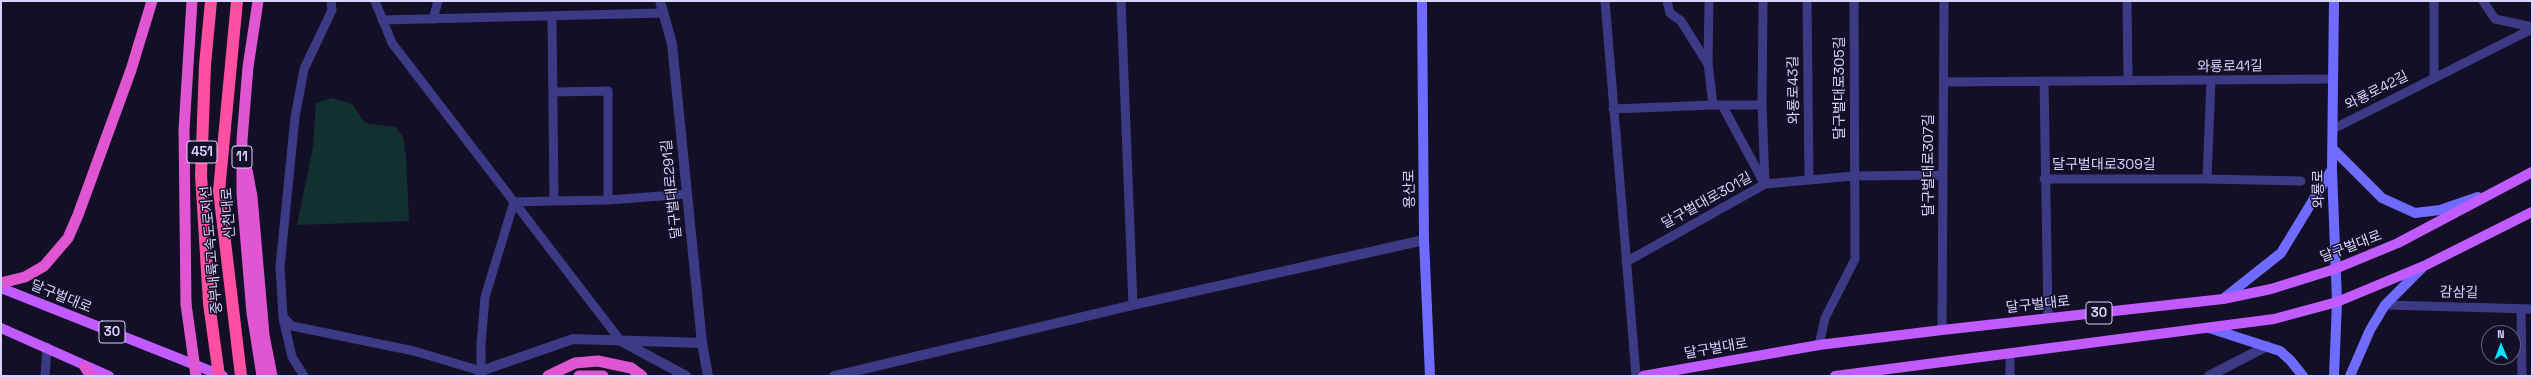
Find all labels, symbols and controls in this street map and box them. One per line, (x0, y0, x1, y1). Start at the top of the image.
street label: 달구벌대로305길 (1832, 36, 1848, 140)
street label: 와룡로43길 (1785, 55, 1803, 125)
street label: 와룡로41길 (2197, 58, 2263, 76)
street label: 와룡로42길 (2343, 68, 2411, 114)
street label: 달구벌대로307길 (1921, 114, 1937, 216)
street label: 달구벌대로291길 (658, 138, 686, 240)
road number: 451 (187, 141, 217, 163)
road number: 11 (232, 146, 252, 168)
street label: 달구벌대로309길 (2052, 157, 2156, 173)
street label: 달구벌대로301길 (1659, 169, 1755, 233)
street label: 용산로 (1401, 170, 1419, 208)
street label: 와룡로 (2310, 170, 2328, 208)
street label: 중부내륙고속도로지선 (198, 185, 226, 315)
street label: 신천대로 (219, 187, 239, 239)
street label: 달구벌대로 (2318, 228, 2384, 266)
street label: 달구벌대로 (28, 277, 94, 317)
street label: 감삼길 (2440, 284, 2478, 302)
street label: 달구벌대로 (2005, 293, 2071, 317)
road number: 30 (2086, 302, 2112, 324)
road number: 30 (99, 321, 125, 343)
north arrow (2481, 325, 2521, 365)
text: N (2497, 327, 2505, 341)
street label: 달구벌대로 (1683, 335, 1749, 363)

